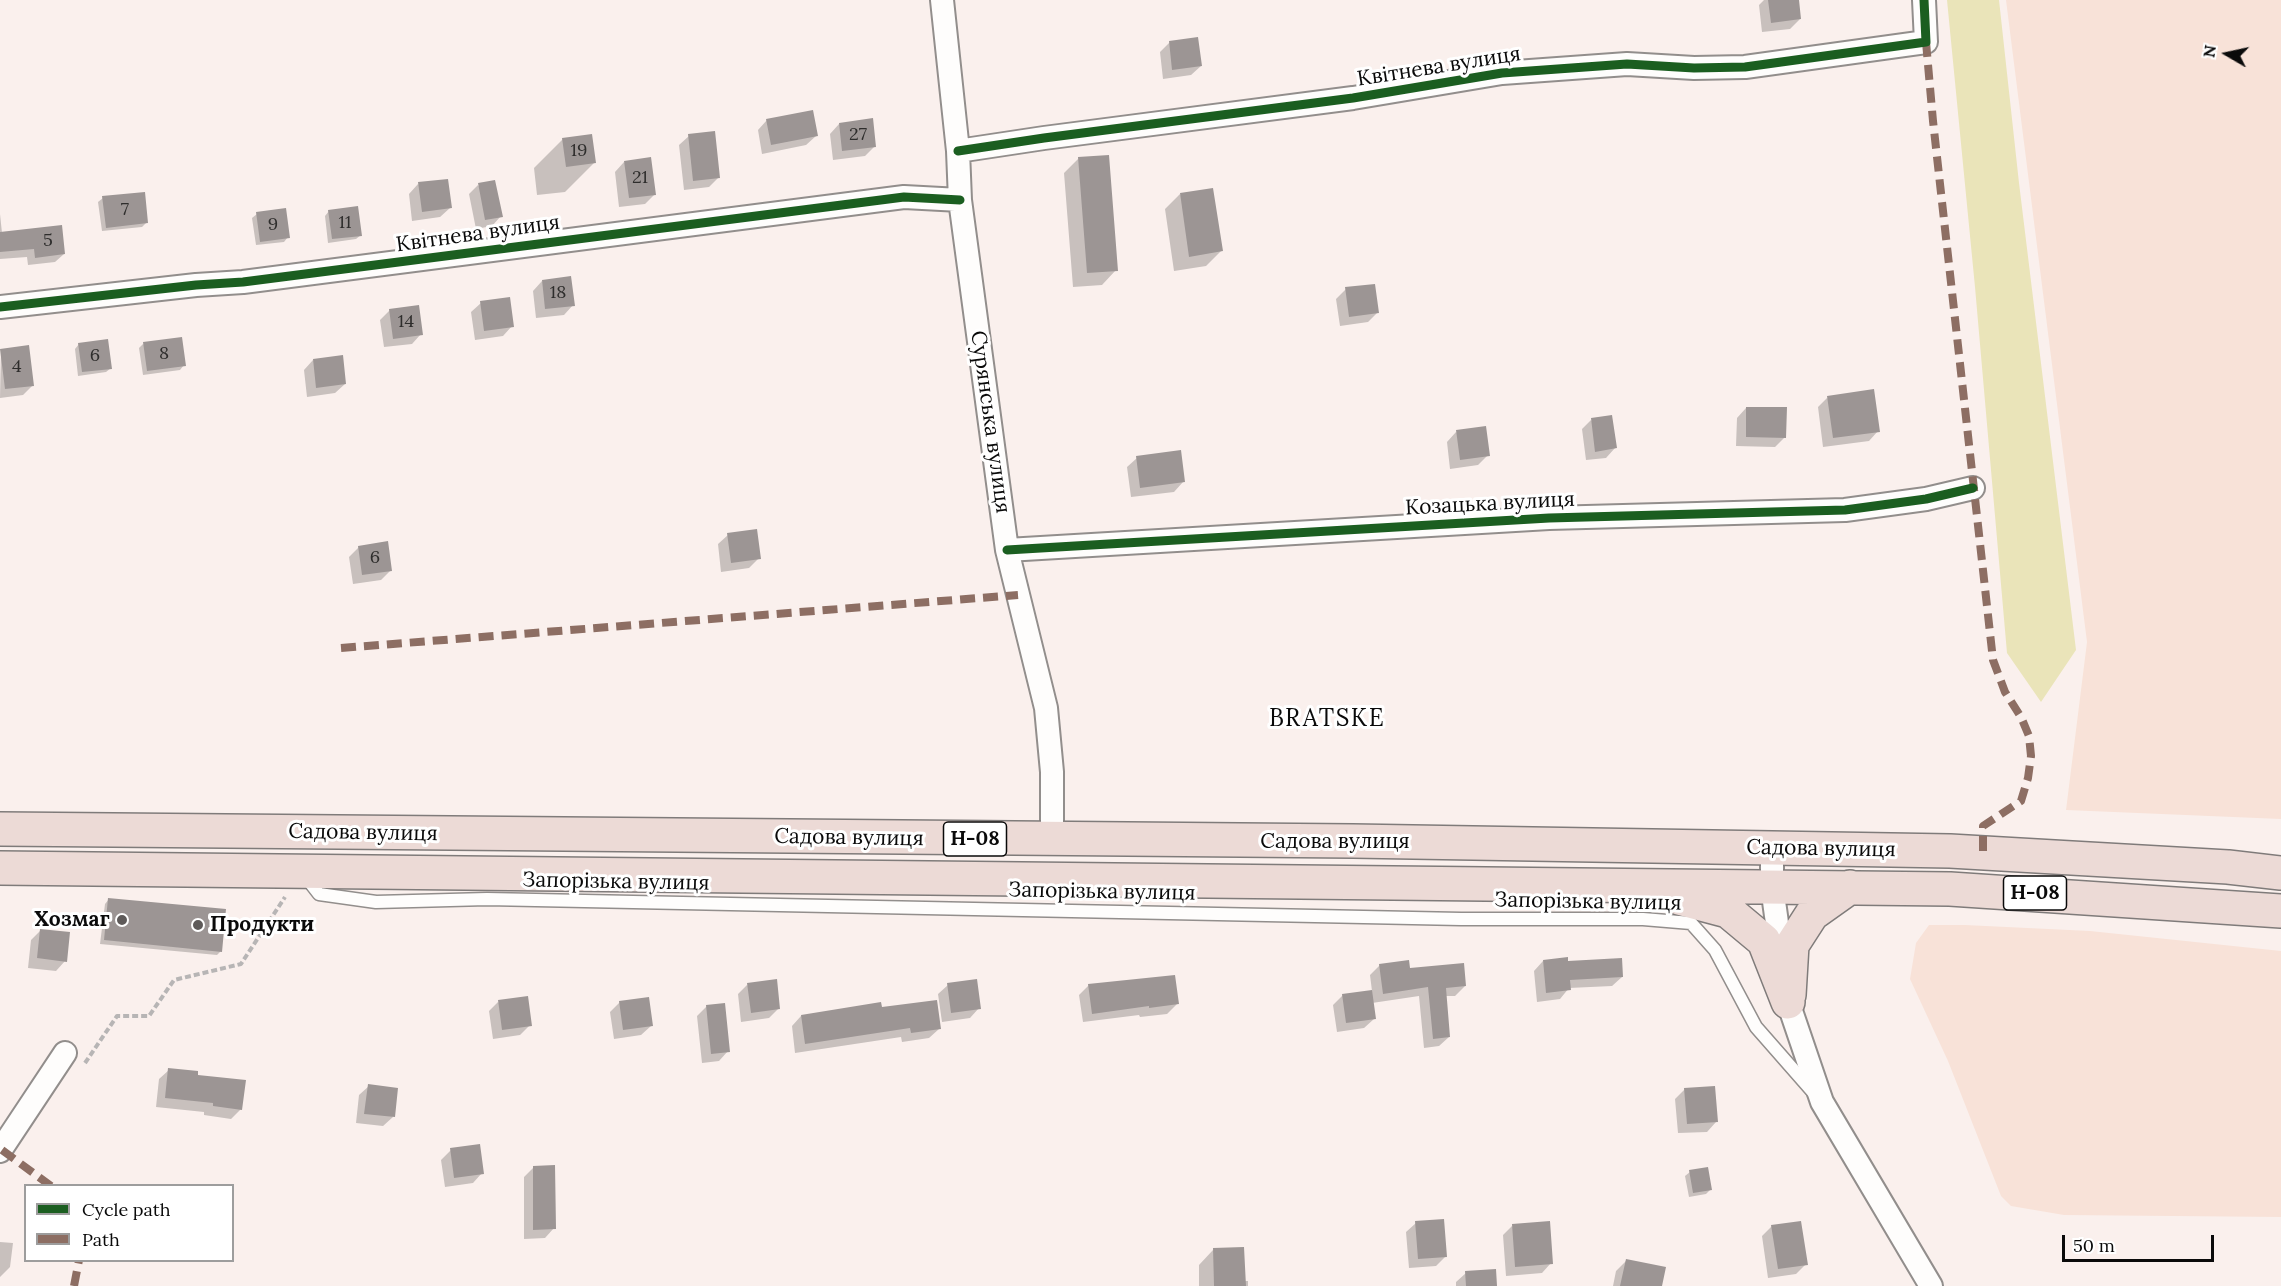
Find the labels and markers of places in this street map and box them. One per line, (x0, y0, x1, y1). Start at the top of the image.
place label: Хозмаг (34, 907, 110, 933)
place label: Продукти (210, 912, 314, 938)
marker: Хозмаг (115, 913, 129, 927)
marker: Продукти (191, 918, 205, 932)

